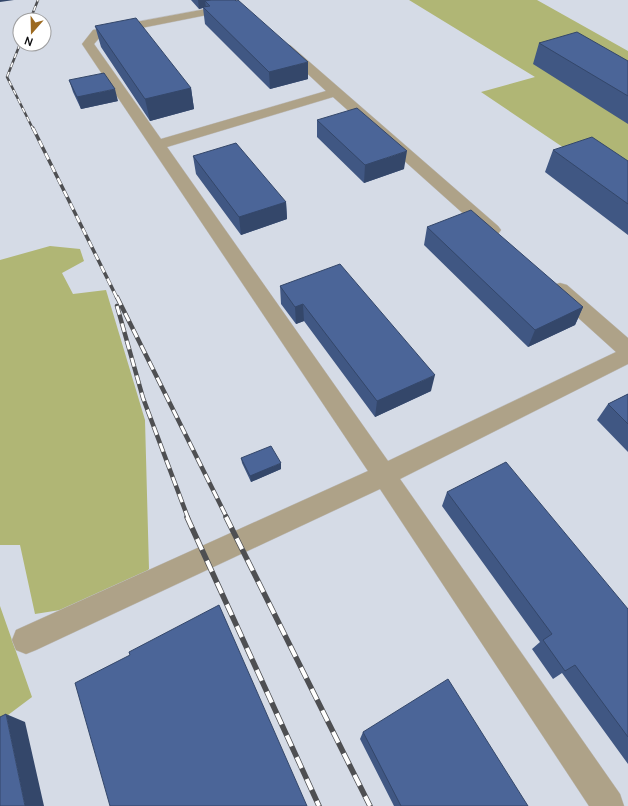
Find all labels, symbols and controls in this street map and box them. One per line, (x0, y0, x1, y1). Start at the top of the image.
north arrow (12, 12, 52, 52)
text: N (22, 33, 35, 50)

